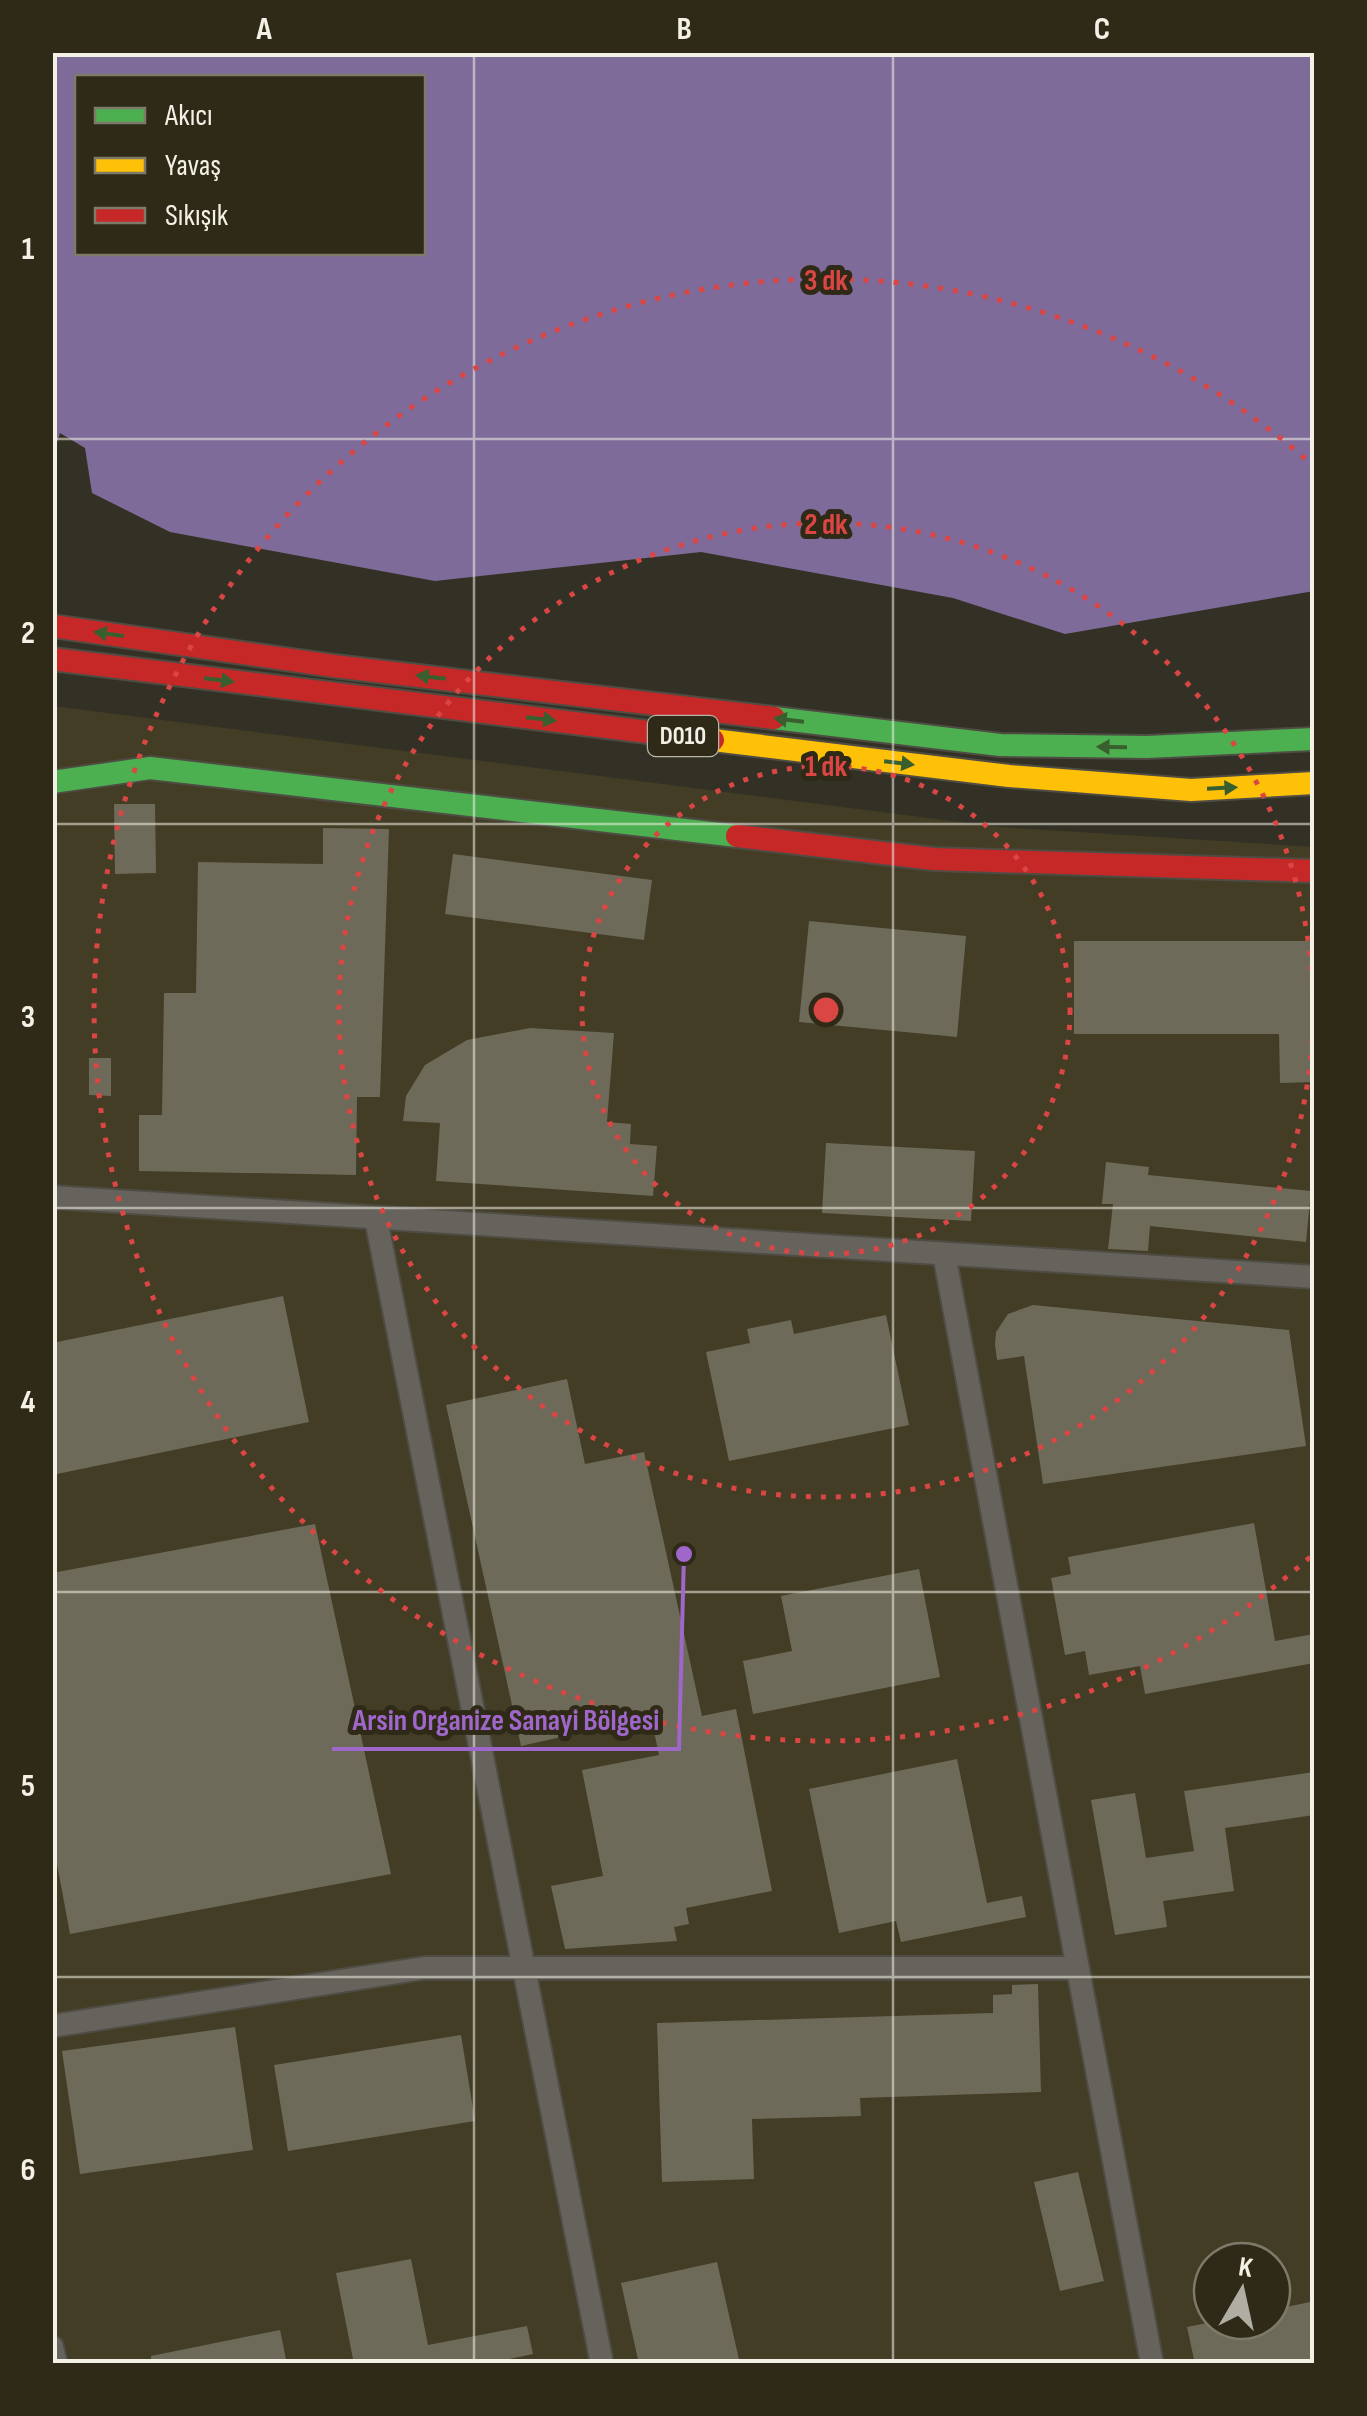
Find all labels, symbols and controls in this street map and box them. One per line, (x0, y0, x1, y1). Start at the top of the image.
text: A (255, 10, 272, 49)
text: B (676, 10, 692, 49)
text: C (1094, 10, 1110, 49)
legend (75, 75, 425, 255)
text: Akıcı (164, 98, 213, 134)
text: Yavaş (165, 148, 221, 184)
text: Sıkışık (165, 198, 229, 234)
text: 1 (22, 230, 35, 269)
text: 3 dk (804, 263, 848, 299)
text: 2 dk (804, 507, 848, 543)
text: 2 (21, 614, 35, 653)
one-way arrow (93, 626, 125, 642)
one-way arrow (415, 669, 447, 685)
one-way arrow (203, 672, 235, 688)
one-way arrow (526, 711, 558, 727)
one-way arrow (772, 712, 804, 728)
road number: D010 (648, 716, 718, 756)
one-way arrow (1096, 738, 1128, 754)
text: 1 dk (805, 749, 847, 785)
one-way arrow (883, 755, 915, 771)
one-way arrow (1207, 780, 1239, 796)
centre of rings (808, 992, 844, 1028)
text: 3 (21, 998, 35, 1037)
text: 4 (21, 1383, 36, 1422)
callout: Arsin Organize Sanayi Bölgesi (332, 1689, 679, 1749)
text: Arsin Organize Sanayi Bölgesi (352, 1703, 659, 1739)
text: 5 (21, 1767, 35, 1806)
text: 6 (20, 2151, 36, 2190)
north arrow (1192, 2241, 1292, 2341)
text: K (1236, 2250, 1255, 2285)

